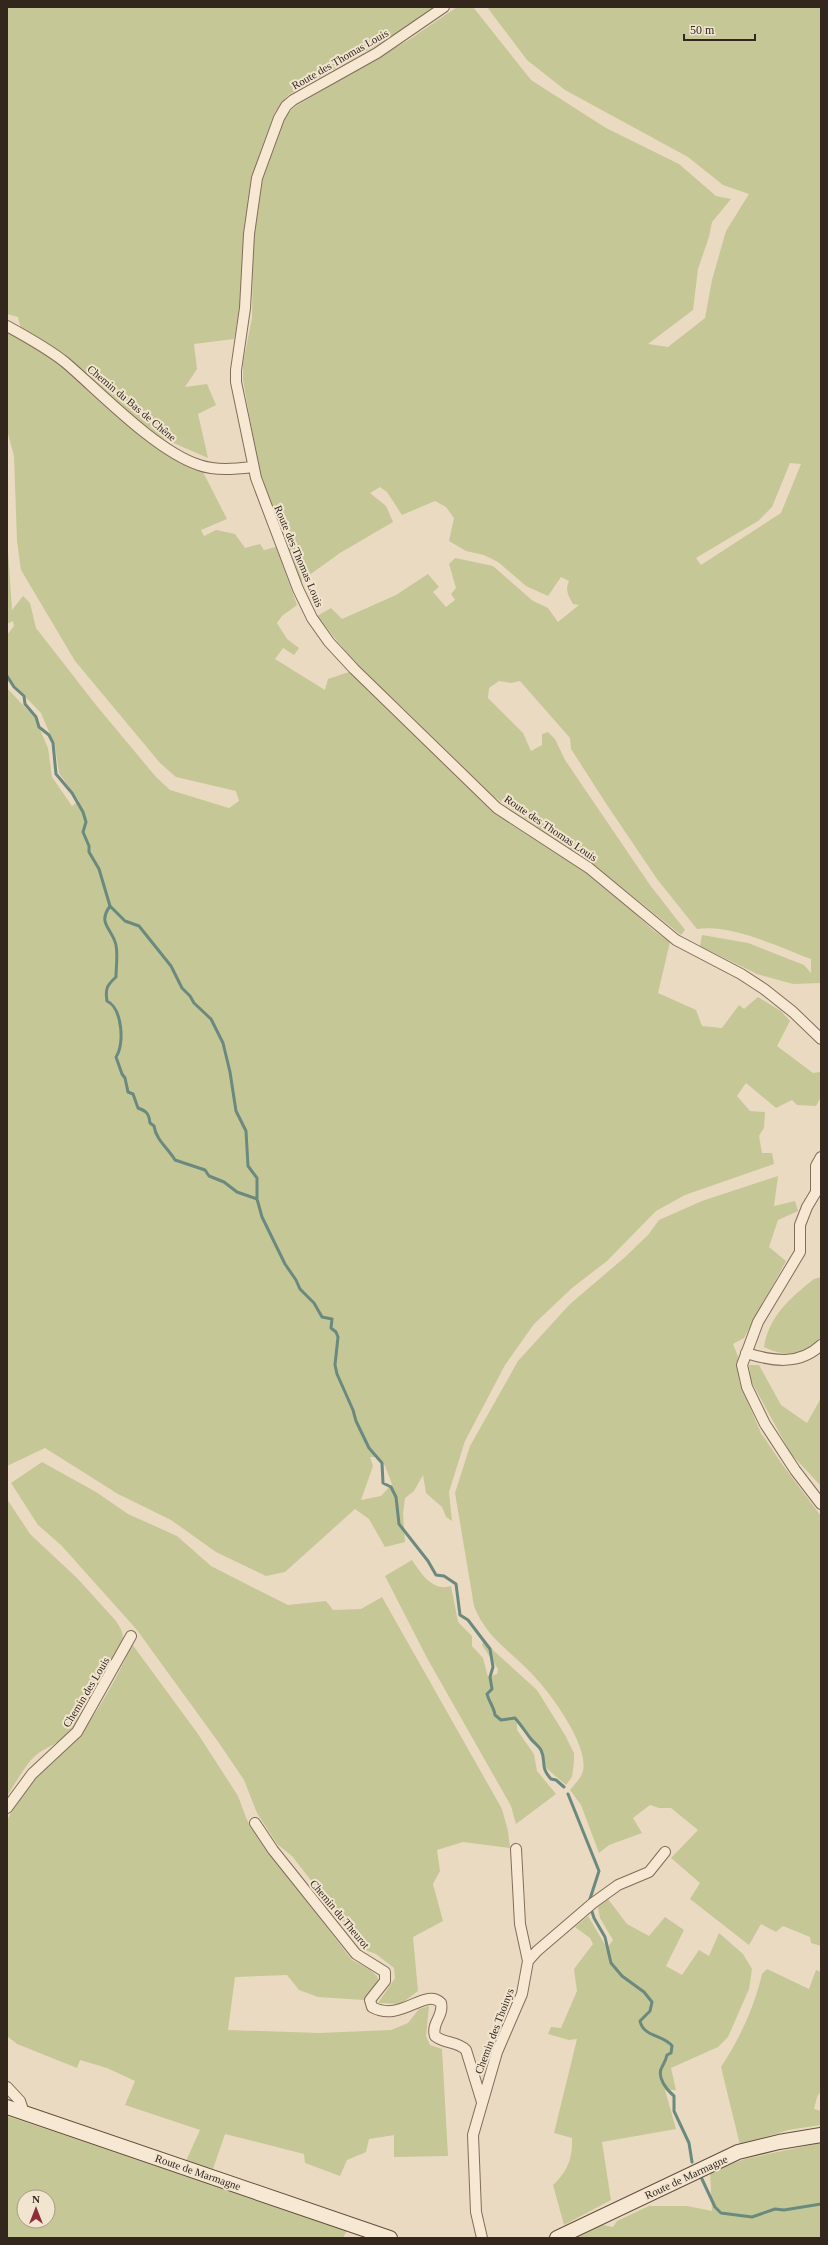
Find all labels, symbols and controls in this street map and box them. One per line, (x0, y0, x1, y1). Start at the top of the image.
scale bar (684, 16, 755, 42)
text: 50 m (690, 23, 715, 37)
street label: Route des Thomas Louis (290, 26, 390, 92)
street label: Chemin du Bas de Chêne (85, 362, 179, 444)
street label: Route des Thomas Louis (272, 503, 326, 609)
street label: Route des Thomas Louis (502, 792, 600, 864)
street label: Chemin des Louis (60, 1655, 112, 1729)
street label: Chemin du Theurot (308, 1877, 372, 1951)
street label: Chemin des Thoinys (472, 1986, 516, 2076)
street label: Route de Marmagne (154, 2152, 243, 2192)
street label: Route de Marmagne (643, 2153, 729, 2201)
north arrow (16, 2189, 56, 2229)
text: N (32, 2193, 40, 2205)

